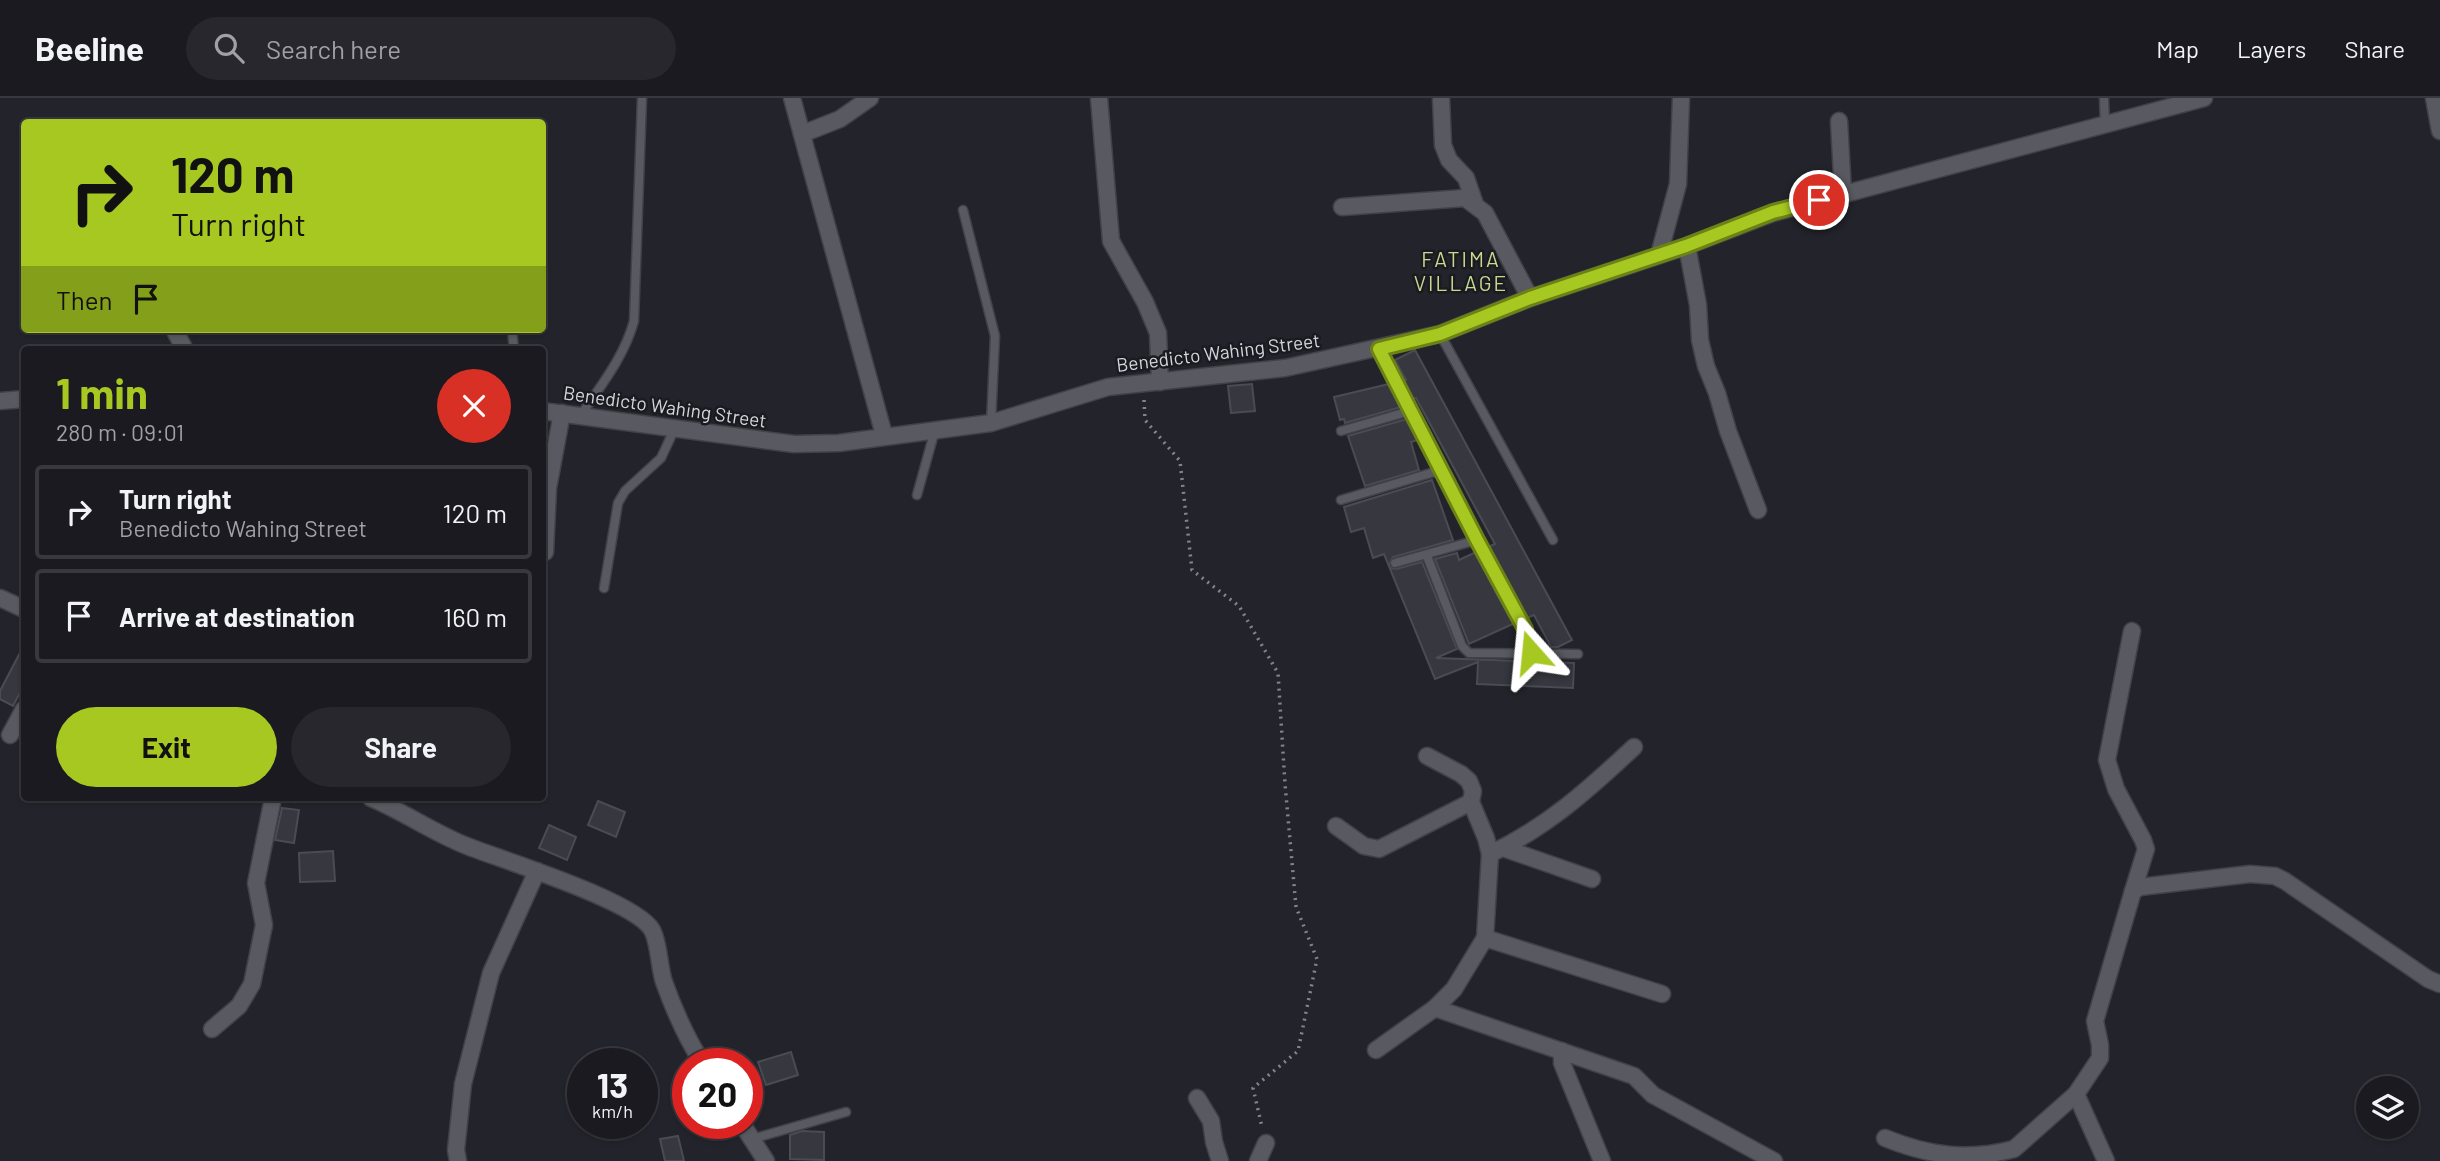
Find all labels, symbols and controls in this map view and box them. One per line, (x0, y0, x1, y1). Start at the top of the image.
search box (186, 17, 676, 80)
text: Beeline (35, 28, 144, 68)
icon: search (210, 29, 248, 67)
text: Search here (266, 33, 401, 64)
text: Map (2156, 34, 2199, 63)
text: Layers (2237, 34, 2306, 63)
text: Share (2344, 34, 2405, 63)
text: 120 m (171, 144, 294, 203)
icon: right (56, 147, 147, 238)
pin (1789, 170, 1849, 230)
icon: arrive (1800, 181, 1838, 219)
text: Turn right (171, 204, 306, 242)
district label: FATIMA VILLAGE (1414, 246, 1508, 295)
icon: arrive (127, 280, 165, 318)
text: Then (56, 284, 113, 315)
street label: Benedicto Wahing Street (1115, 328, 1321, 376)
text: 1 min (56, 367, 148, 417)
button: close (437, 369, 511, 443)
street label: Benedicto Wahing Street (562, 380, 768, 432)
text: 280 m · 09:01 (56, 418, 184, 446)
text: Turn right (119, 483, 232, 514)
icon: right (60, 493, 98, 531)
text: 120 m (443, 497, 507, 528)
text: Benedicto Wahing Street (119, 514, 367, 542)
icon: arrive (60, 597, 98, 635)
text: Arrive at destination (119, 601, 355, 632)
text: 160 m (443, 601, 507, 632)
position arrow (1494, 615, 1568, 689)
button: Exit (56, 707, 277, 787)
button: Share (291, 707, 511, 787)
speed limit sign: 20 (672, 1048, 763, 1139)
text: 13 (597, 1063, 628, 1105)
map controls (2356, 1076, 2419, 1139)
button: layers (2356, 1076, 2419, 1139)
text: km/h (592, 1100, 633, 1122)

